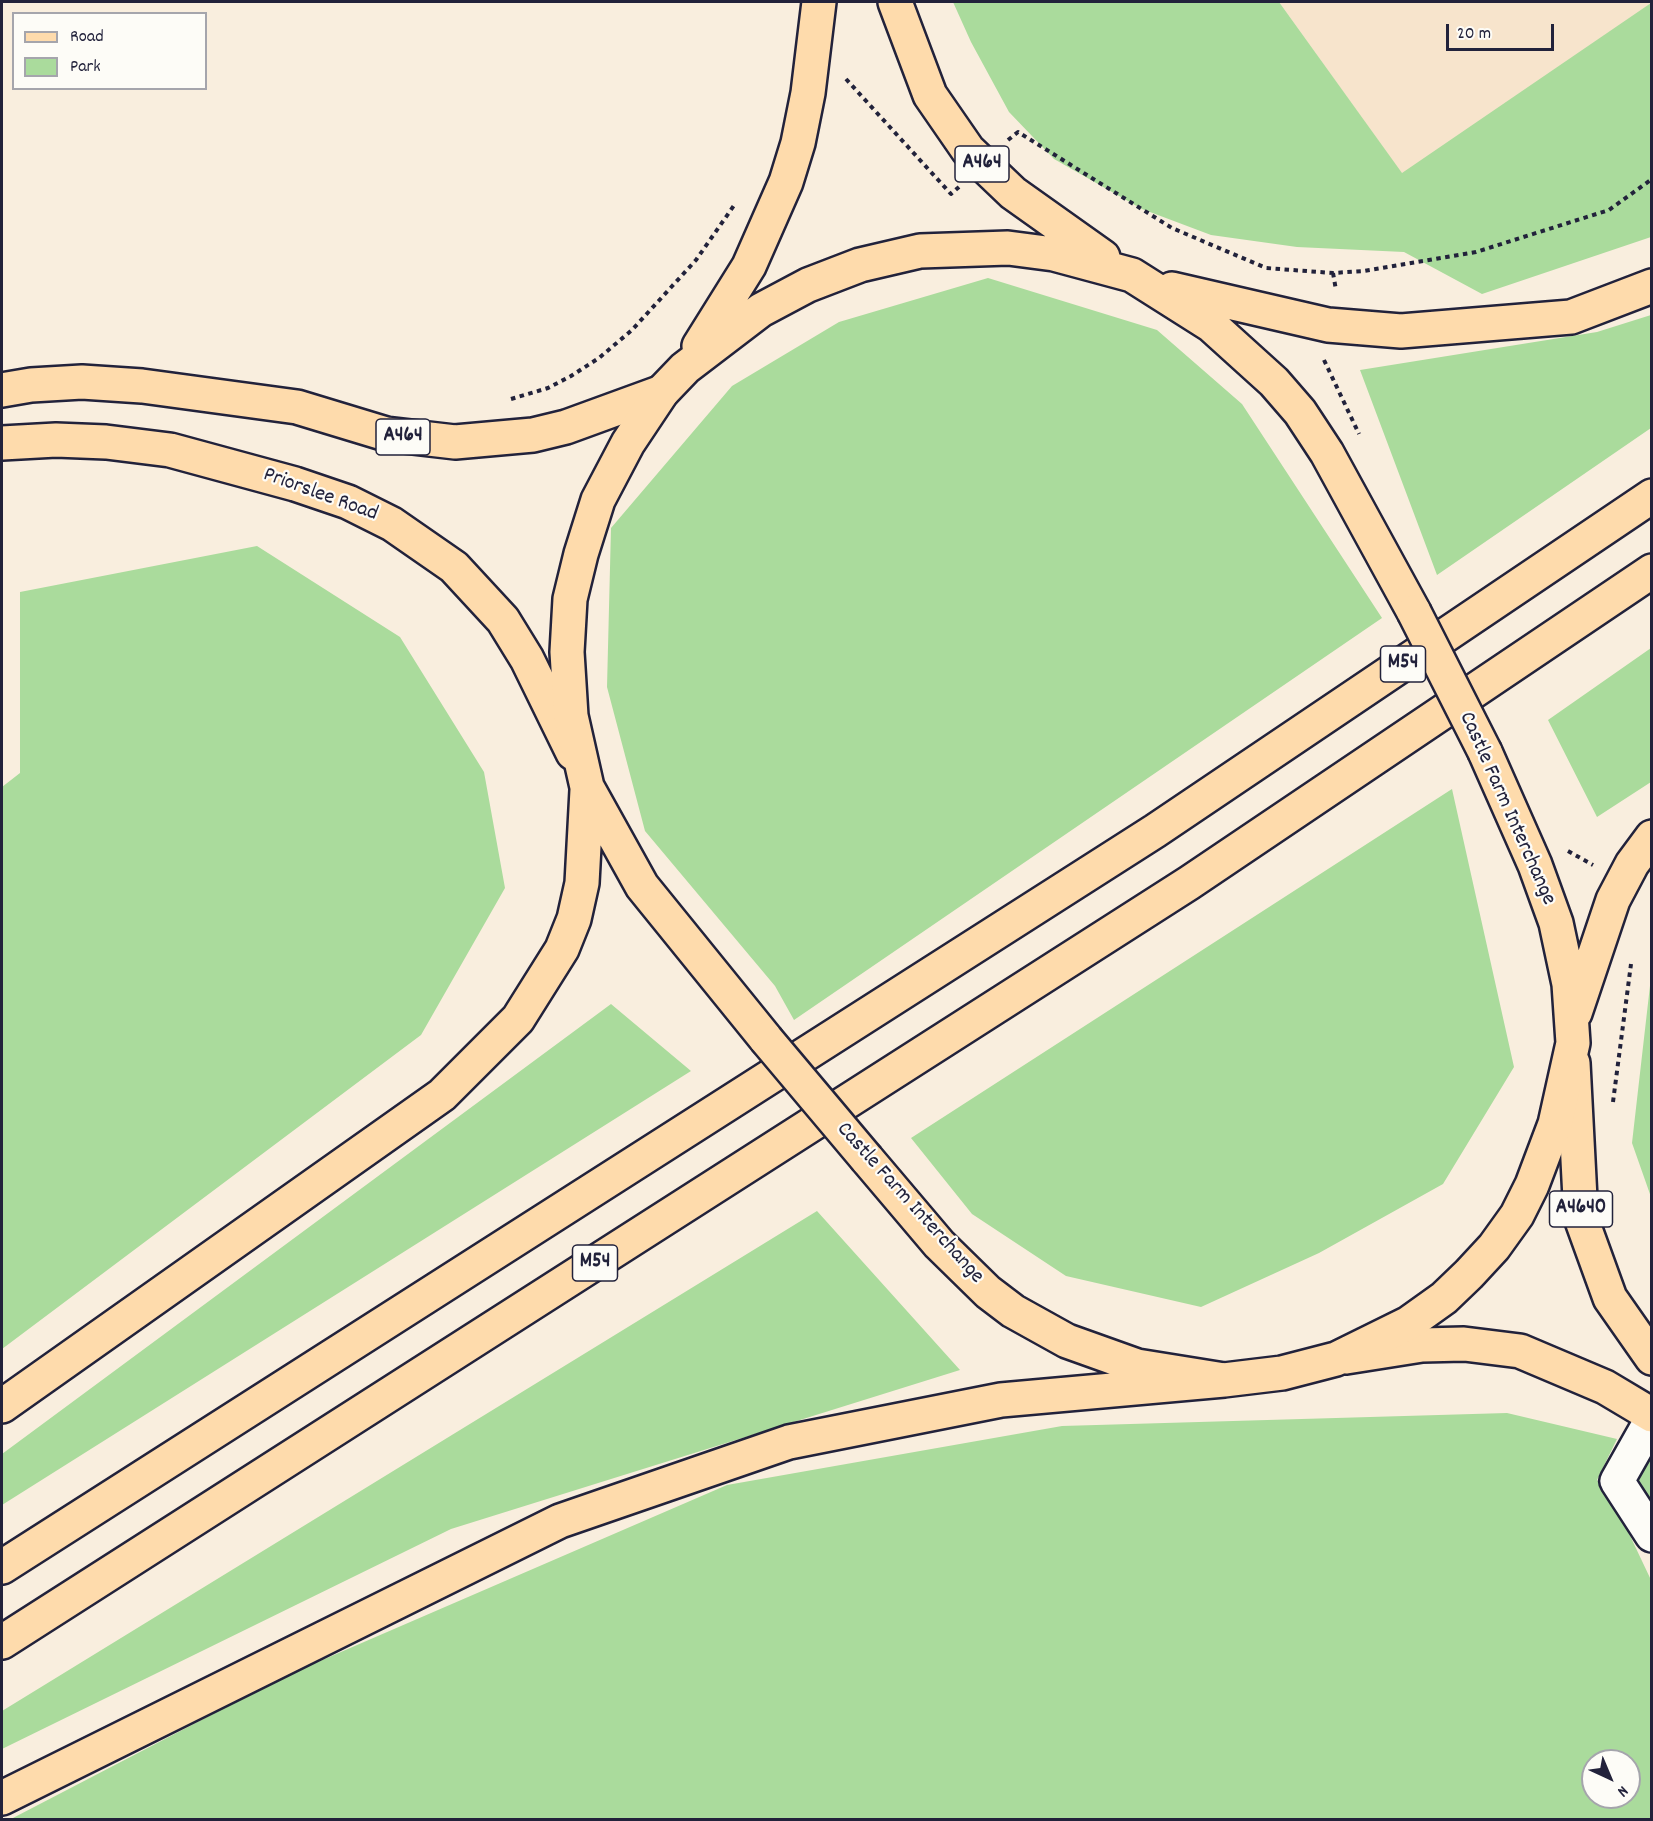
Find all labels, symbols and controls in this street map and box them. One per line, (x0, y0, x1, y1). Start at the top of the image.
legend (12, 12, 207, 90)
scale bar (1449, 12, 1557, 50)
text: 20 m (1457, 22, 1491, 47)
text: Road (70, 25, 104, 50)
text: Park (70, 55, 101, 80)
road number: A464 (955, 146, 1009, 182)
road number: A464 (376, 419, 430, 455)
street label: Priorslee Road (259, 463, 381, 529)
road number: M54 (1380, 646, 1426, 682)
street label: Castle Farm Interchange (1452, 708, 1560, 910)
street label: Castle Farm Interchange (829, 1118, 989, 1290)
road number: A4640 (1550, 1191, 1612, 1227)
road number: M54 (572, 1245, 618, 1281)
north arrow (1581, 1749, 1641, 1809)
text: N (1612, 1780, 1633, 1802)

